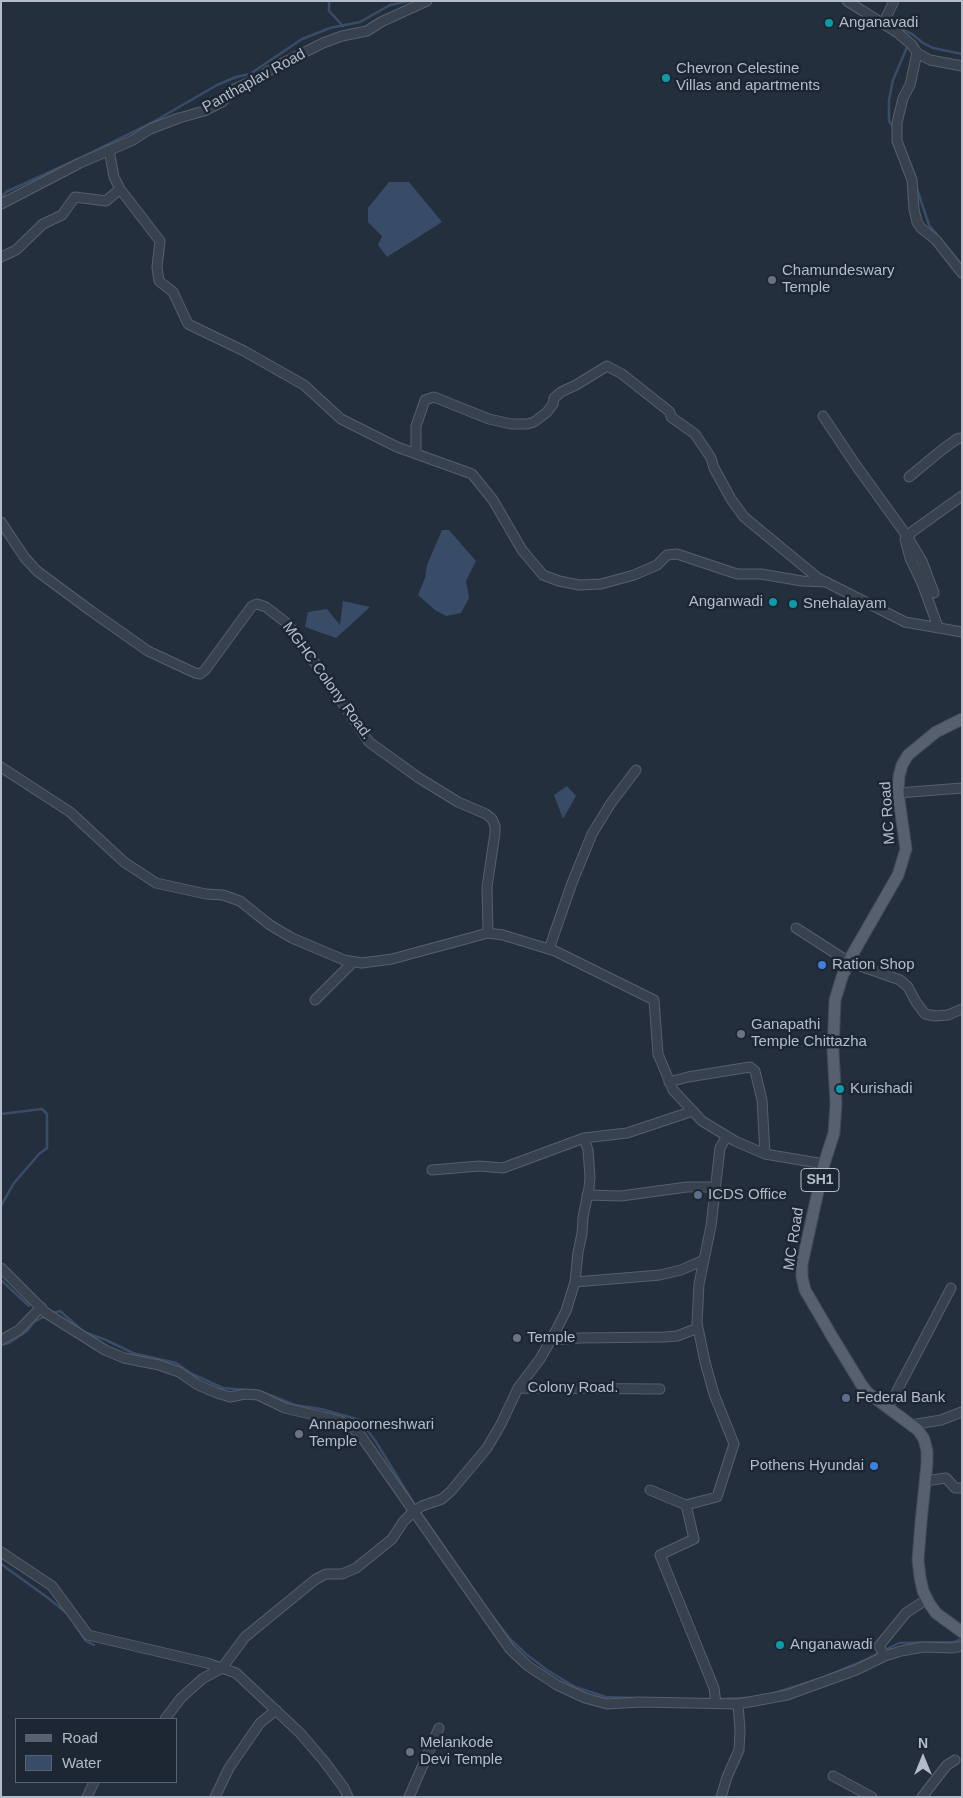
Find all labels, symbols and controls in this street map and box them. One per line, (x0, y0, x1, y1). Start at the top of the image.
place label: Anganavadi (839, 14, 918, 32)
marker: Anganavadi (823, 17, 835, 29)
street label: Panthaplav Road (199, 45, 309, 117)
place label: Chevron Celestine Villas and apartments (676, 60, 820, 95)
marker: Chevron Celestine Villas and apartments (660, 72, 672, 84)
place label: Chamundeswary Temple (782, 262, 895, 297)
marker: Chamundeswary Temple (766, 274, 778, 286)
place label: Anganwadi (689, 593, 763, 611)
place label: Snehalayam (803, 595, 886, 613)
marker: Anganwadi (767, 596, 779, 608)
marker: Snehalayam (787, 598, 799, 610)
street label: MGHC Colony Road. (278, 619, 376, 743)
street label: MC Road (877, 781, 899, 845)
place label: Ration Shop (832, 956, 915, 974)
marker: Ration Shop (816, 959, 828, 971)
place label: Ganapathi Temple Chittazha (751, 1016, 867, 1051)
marker: Ganapathi Temple Chittazha (735, 1028, 747, 1040)
place label: Kurishadi (850, 1080, 913, 1098)
marker: Kurishadi (834, 1083, 846, 1095)
road number: SH1 (801, 1168, 839, 1192)
place label: ICDS Office (708, 1186, 787, 1204)
marker: ICDS Office (692, 1189, 704, 1201)
street label: MC Road (780, 1206, 808, 1272)
place label: Temple (527, 1329, 575, 1347)
marker: Temple (511, 1332, 523, 1344)
street label: Colony Road. (528, 1379, 618, 1397)
place label: Federal Bank (856, 1389, 945, 1407)
marker: Federal Bank (840, 1392, 852, 1404)
place label: Annapoorneshwari Temple (309, 1416, 434, 1451)
marker: Annapoorneshwari Temple (293, 1428, 305, 1440)
place label: Pothens Hyundai (750, 1457, 864, 1475)
marker: Pothens Hyundai (868, 1460, 880, 1472)
place label: Anganawadi (790, 1636, 873, 1654)
marker: Anganawadi (774, 1639, 786, 1651)
legend (15, 1718, 178, 1783)
text: Road (62, 1729, 98, 1746)
north arrow (898, 1733, 948, 1783)
place label: Melankode Devi Temple (420, 1734, 503, 1769)
text: N (918, 1735, 928, 1751)
marker: Melankode Devi Temple (404, 1746, 416, 1758)
text: Water (62, 1754, 101, 1771)

